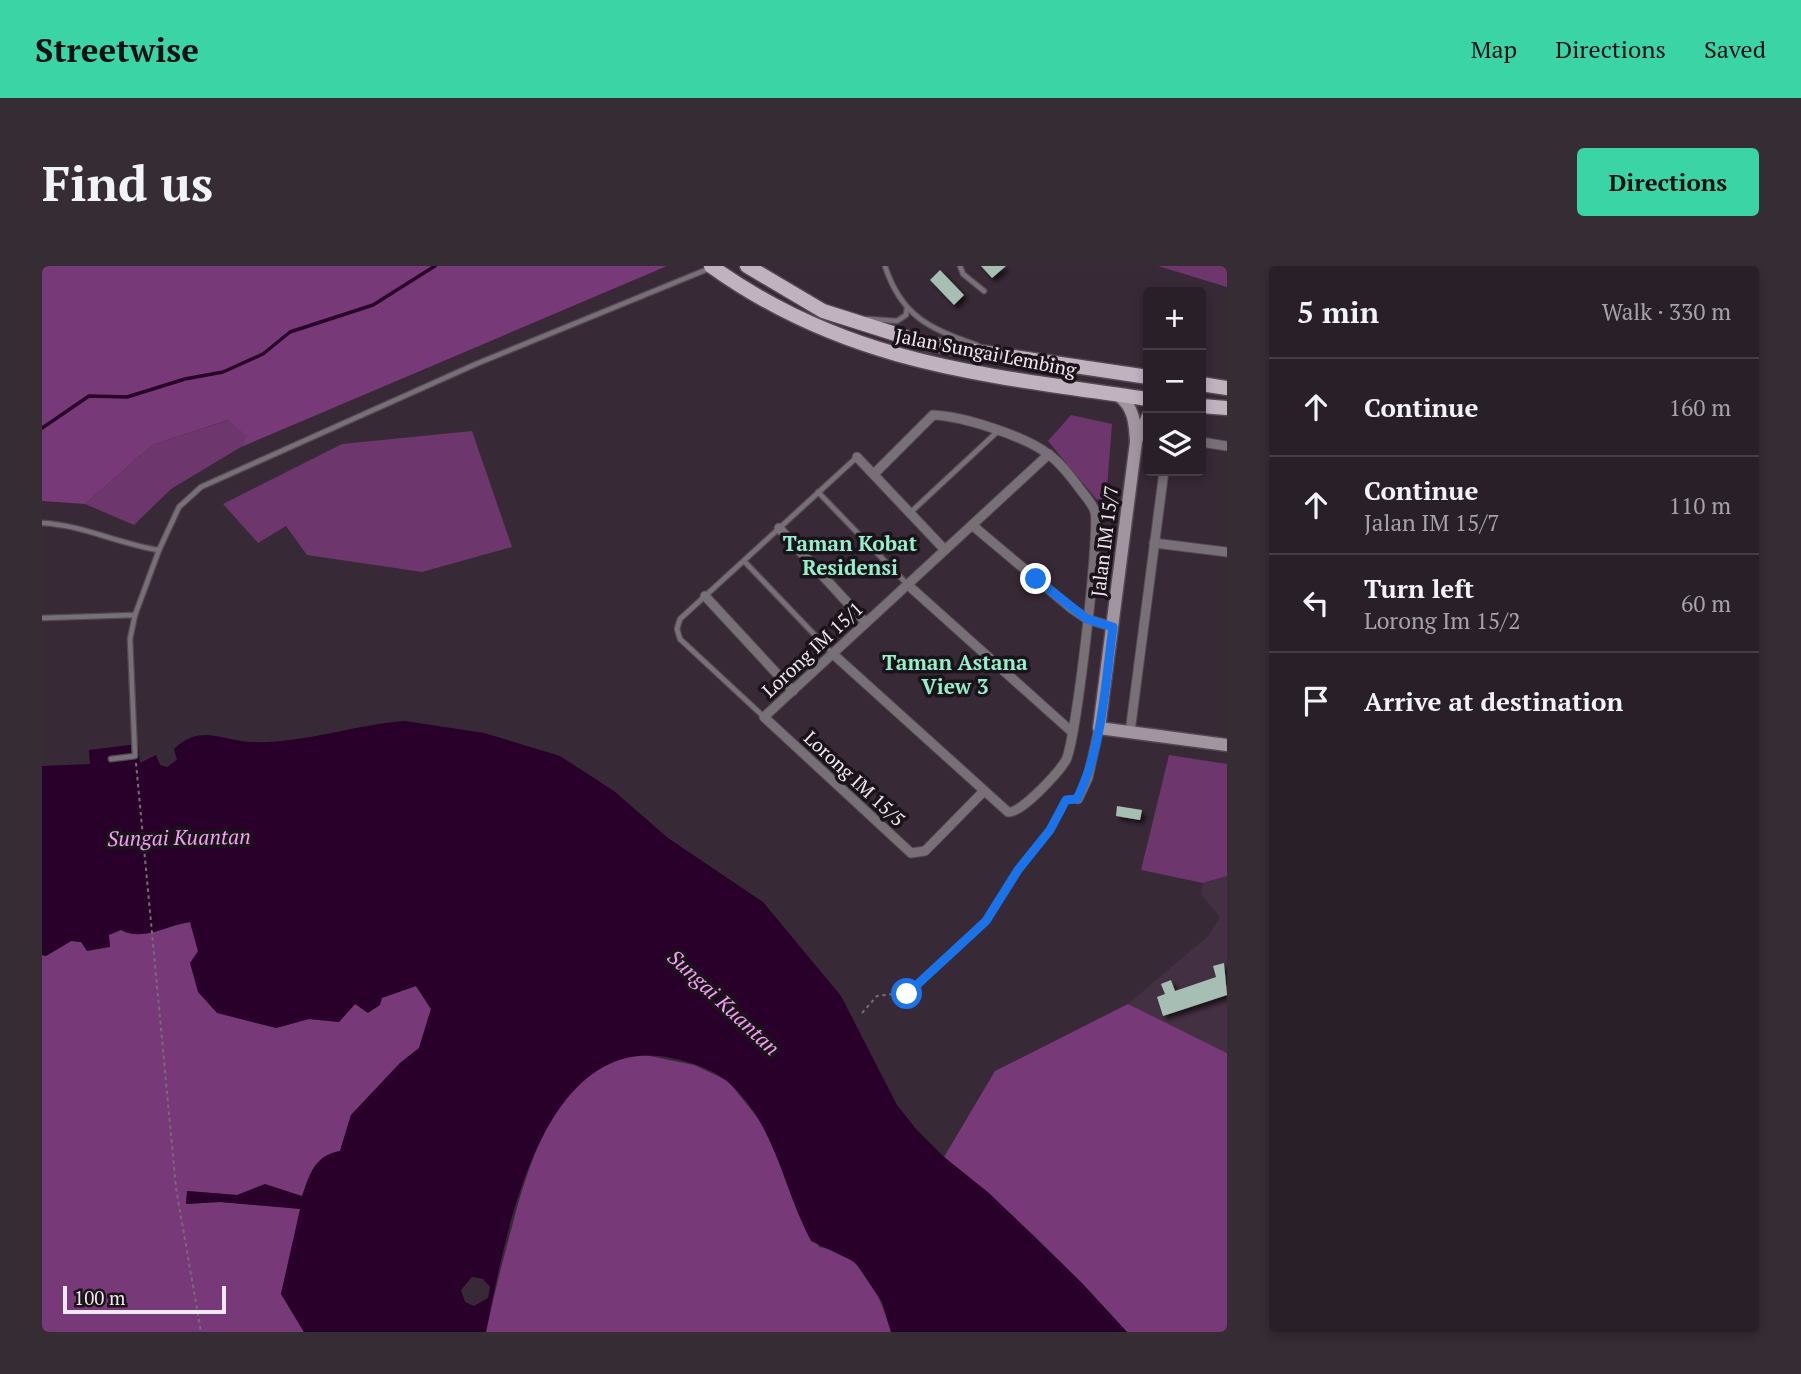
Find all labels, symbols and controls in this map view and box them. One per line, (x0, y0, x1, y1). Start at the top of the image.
text: Streetwise (35, 28, 199, 71)
text: Map (1471, 33, 1517, 65)
text: Directions (1555, 33, 1666, 65)
text: Saved (1704, 33, 1766, 65)
button: Directions (1577, 148, 1759, 216)
text: Find us (42, 150, 213, 215)
map controls (1143, 287, 1206, 476)
button: + (1143, 287, 1206, 350)
text: 5 min (1297, 292, 1379, 332)
text: Walk · 330 m (1602, 296, 1731, 327)
street label: Jalan Sungai Lembing (894, 322, 1079, 382)
button: − (1143, 350, 1206, 413)
icon: ahead (1297, 388, 1335, 426)
text: Continue (1364, 390, 1478, 424)
text: 160 m (1669, 392, 1731, 423)
button: layers (1143, 413, 1206, 476)
text: Continue (1364, 473, 1478, 507)
street label: Jalan IM 15/7 (1085, 484, 1123, 598)
icon: ahead (1297, 486, 1335, 524)
text: 110 m (1669, 490, 1731, 521)
text: Jalan IM 15/7 (1364, 507, 1500, 538)
district label: Taman Kobat Residensi (783, 529, 918, 581)
route end (1020, 563, 1051, 594)
text: Turn left (1364, 571, 1474, 605)
icon: left (1297, 584, 1335, 622)
text: 60 m (1681, 588, 1731, 619)
street label: Lorong IM 15/1 (756, 596, 868, 702)
text: Lorong Im 15/2 (1364, 605, 1520, 636)
district label: Taman Astana View 3 (882, 648, 1028, 700)
icon: arrive (1297, 682, 1335, 720)
text: Arrive at destination (1364, 684, 1623, 718)
street label: Lorong IM 15/5 (799, 725, 911, 831)
water label: Sungai Kuantan (107, 822, 251, 852)
water label: Sungai Kuantan (662, 943, 786, 1061)
route start (891, 978, 922, 1009)
scale bar (63, 1283, 226, 1315)
text: 100 m (74, 1285, 125, 1310)

